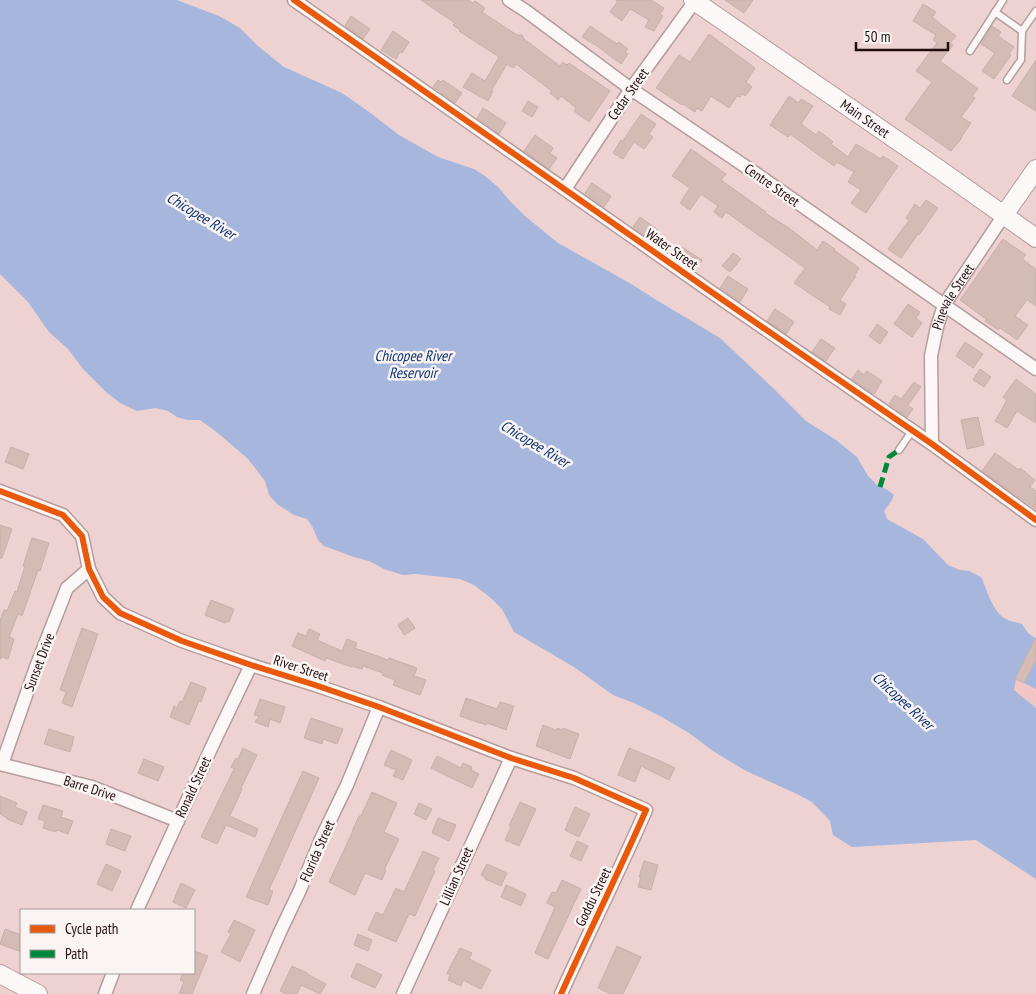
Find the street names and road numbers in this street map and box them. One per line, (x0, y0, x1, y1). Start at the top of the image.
street label: Cedar Street (604, 64, 652, 123)
street label: Main Street (837, 95, 893, 142)
street label: Centre Street (741, 159, 803, 211)
street label: Water Street (642, 224, 702, 274)
street label: Pinevale Street (928, 260, 978, 332)
street label: Sunset Drive (20, 630, 58, 694)
street label: River Street (271, 651, 331, 685)
street label: Ronald Street (171, 754, 215, 820)
street label: Barre Drive (62, 771, 119, 805)
street label: Florida Street (295, 817, 339, 885)
street label: Lillian Street (435, 844, 477, 908)
street label: Goddu Street (571, 865, 615, 929)

